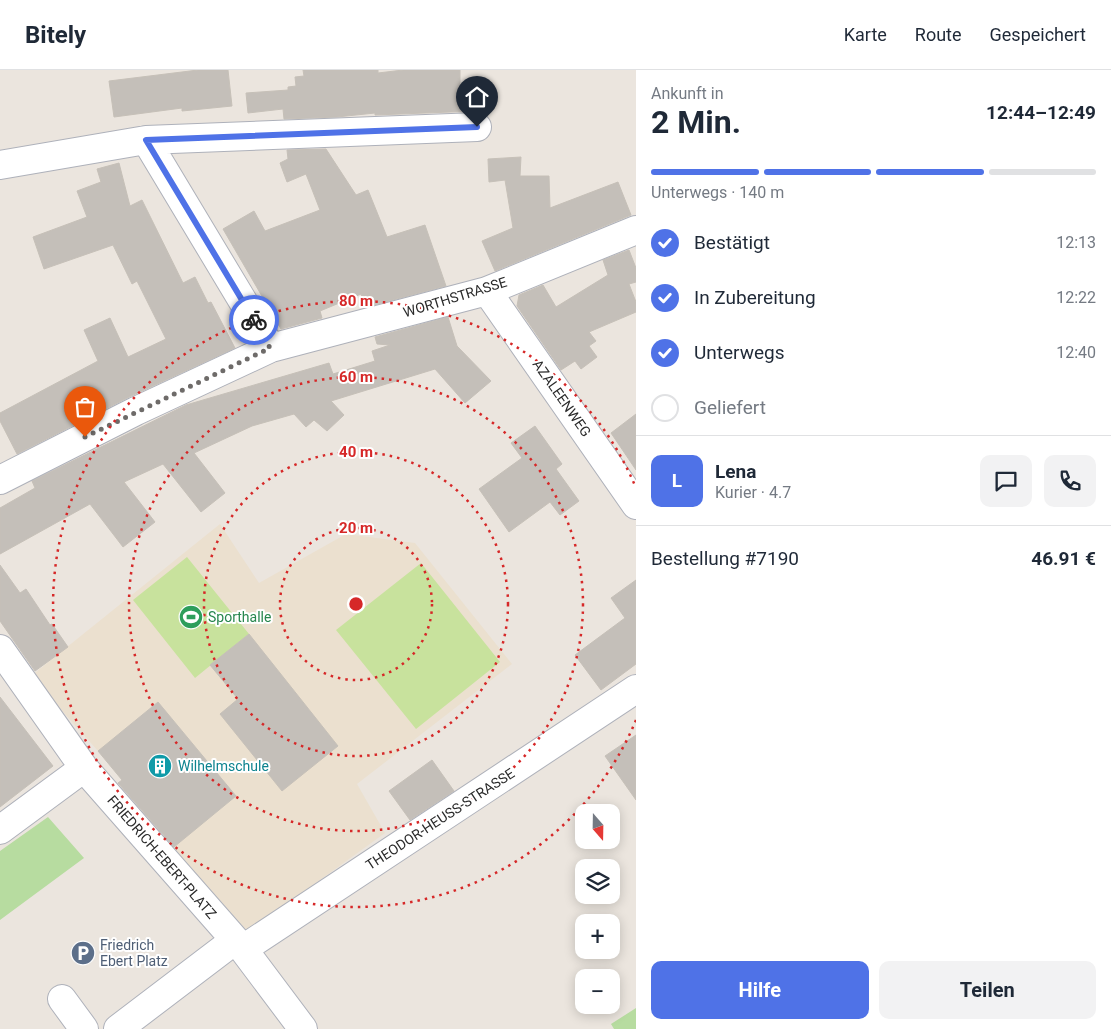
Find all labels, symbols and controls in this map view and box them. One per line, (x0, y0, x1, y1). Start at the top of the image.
text: Bitely (25, 21, 86, 49)
text: Karte (844, 24, 887, 45)
text: Route (915, 24, 962, 45)
text: Gespeichert (990, 24, 1086, 45)
pin (456, 76, 498, 127)
icon: home (463, 83, 491, 111)
text: Ankunft in (651, 84, 724, 103)
text: 12:44–12:49 (986, 101, 1096, 124)
text: 2 Min. (651, 103, 741, 141)
text: Unterwegs · 140 m (651, 183, 784, 202)
icon: check (651, 229, 679, 257)
text: Bestätigt (694, 231, 770, 254)
text: 12:13 (1056, 233, 1096, 252)
street label: WORTHSTRASSE (401, 274, 509, 320)
icon: check (651, 284, 679, 312)
text: In Zubereitung (694, 286, 816, 309)
text: 12:22 (1056, 288, 1096, 307)
text: 80 m (339, 292, 373, 310)
courier (229, 295, 279, 345)
icon: bike (240, 306, 268, 334)
icon: check (651, 339, 679, 367)
text: Unterwegs (694, 341, 785, 364)
text: 12:40 (1056, 343, 1096, 362)
street label: AZALEENWEG (530, 357, 594, 439)
text: 60 m (339, 368, 373, 386)
pin (64, 386, 106, 437)
icon: bag (71, 393, 99, 421)
text: Geliefert (694, 396, 766, 419)
text: 40 m (339, 443, 373, 461)
button: chat (980, 455, 1032, 507)
button: phone (1044, 455, 1096, 507)
text: Lena (715, 460, 756, 483)
text: L (672, 469, 682, 492)
text: Kurier · 4.7 (715, 483, 791, 502)
text: 20 m (339, 519, 373, 537)
text: Bestellung #7190 (651, 547, 799, 570)
text: 46.91 € (1031, 547, 1096, 570)
centre of rings (347, 595, 365, 613)
sports icon: Sporthalle (178, 604, 204, 630)
place label: Sporthalle (208, 609, 271, 625)
building icon: Wilhelmschule (147, 753, 173, 779)
place label: Wilhelmschule (178, 758, 269, 774)
street label: THEODOR-HEUSS-STRASSE (363, 765, 517, 873)
street label: FRIEDRICH-EBERT-PLATZ (104, 792, 220, 922)
north arrow (575, 804, 620, 849)
map controls (575, 804, 620, 1014)
button: layers (575, 859, 620, 904)
button: + (575, 914, 620, 959)
place label: Friedrich Ebert Platz (100, 937, 168, 969)
parking icon: Friedrich Ebert Platz (70, 940, 96, 966)
button: Hilfe (651, 961, 869, 1019)
button: Teilen (879, 961, 1096, 1019)
button: − (575, 969, 620, 1014)

